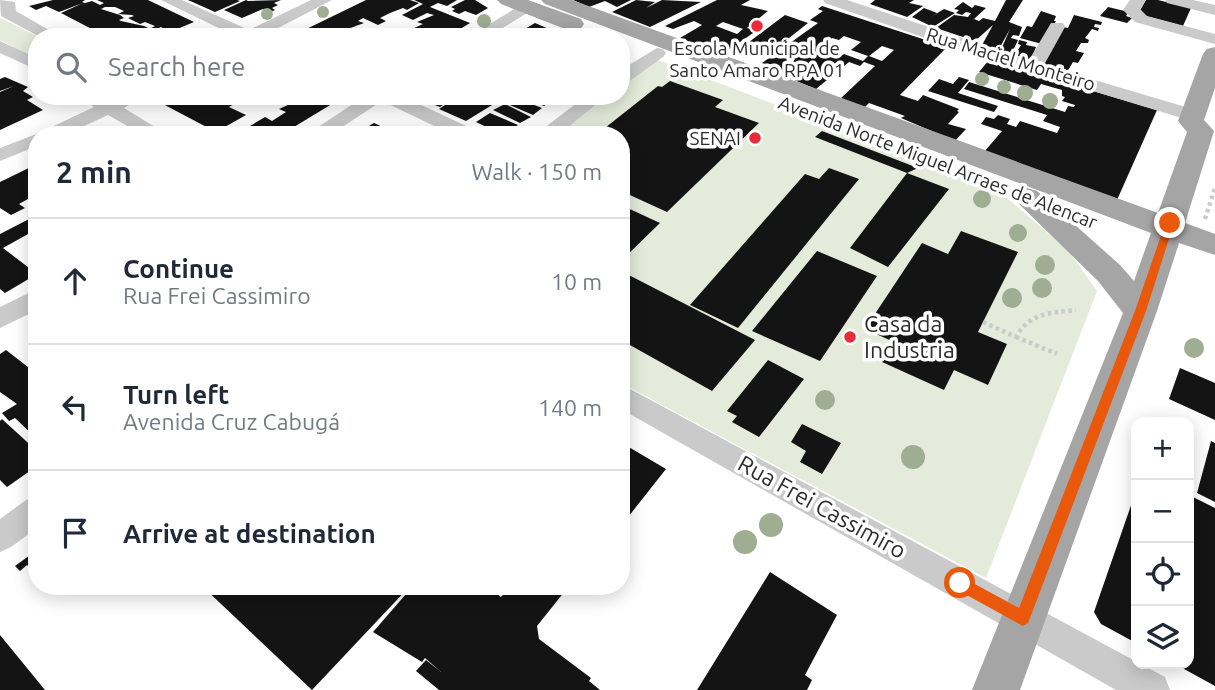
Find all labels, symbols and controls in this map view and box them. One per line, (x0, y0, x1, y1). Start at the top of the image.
marker: Escola Municipal de Santo Amaro RPA 01 (749, 18, 765, 34)
street label: Rua Maciel Monteiro (924, 23, 1098, 95)
search box (28, 28, 630, 105)
place label: Escola Municipal de Santo Amaro RPA 01 (669, 37, 845, 81)
icon: search (52, 48, 90, 86)
text: Search here (108, 52, 245, 81)
street label: Avenida Norte Miguel Arraes de Alencar (776, 91, 1100, 233)
place label: SENAI (690, 127, 741, 149)
marker: SENAI (747, 130, 763, 146)
text: 2 min (56, 155, 132, 189)
text: Walk · 150 m (471, 159, 602, 184)
route end (1154, 207, 1185, 238)
text: Continue (123, 254, 234, 283)
icon: ahead (56, 262, 94, 300)
text: 10 m (551, 269, 602, 294)
text: Rua Frei Cassimiro (123, 283, 311, 308)
place label: Casa da Industria (864, 311, 955, 362)
marker: Casa da Industria (842, 329, 858, 345)
text: Turn left (123, 380, 229, 409)
icon: left (56, 388, 94, 426)
text: 140 m (538, 395, 602, 420)
text: Avenida Cruz Cabugá (123, 409, 340, 434)
map controls (1131, 417, 1194, 669)
button: + (1131, 417, 1194, 480)
street label: Rua Frei Cassimiro (734, 450, 910, 563)
button: − (1131, 480, 1194, 543)
icon: arrive (56, 514, 94, 552)
text: Arrive at destination (123, 519, 376, 548)
button: locate (1131, 543, 1194, 606)
route start (944, 567, 975, 598)
button: layers (1131, 606, 1194, 669)

